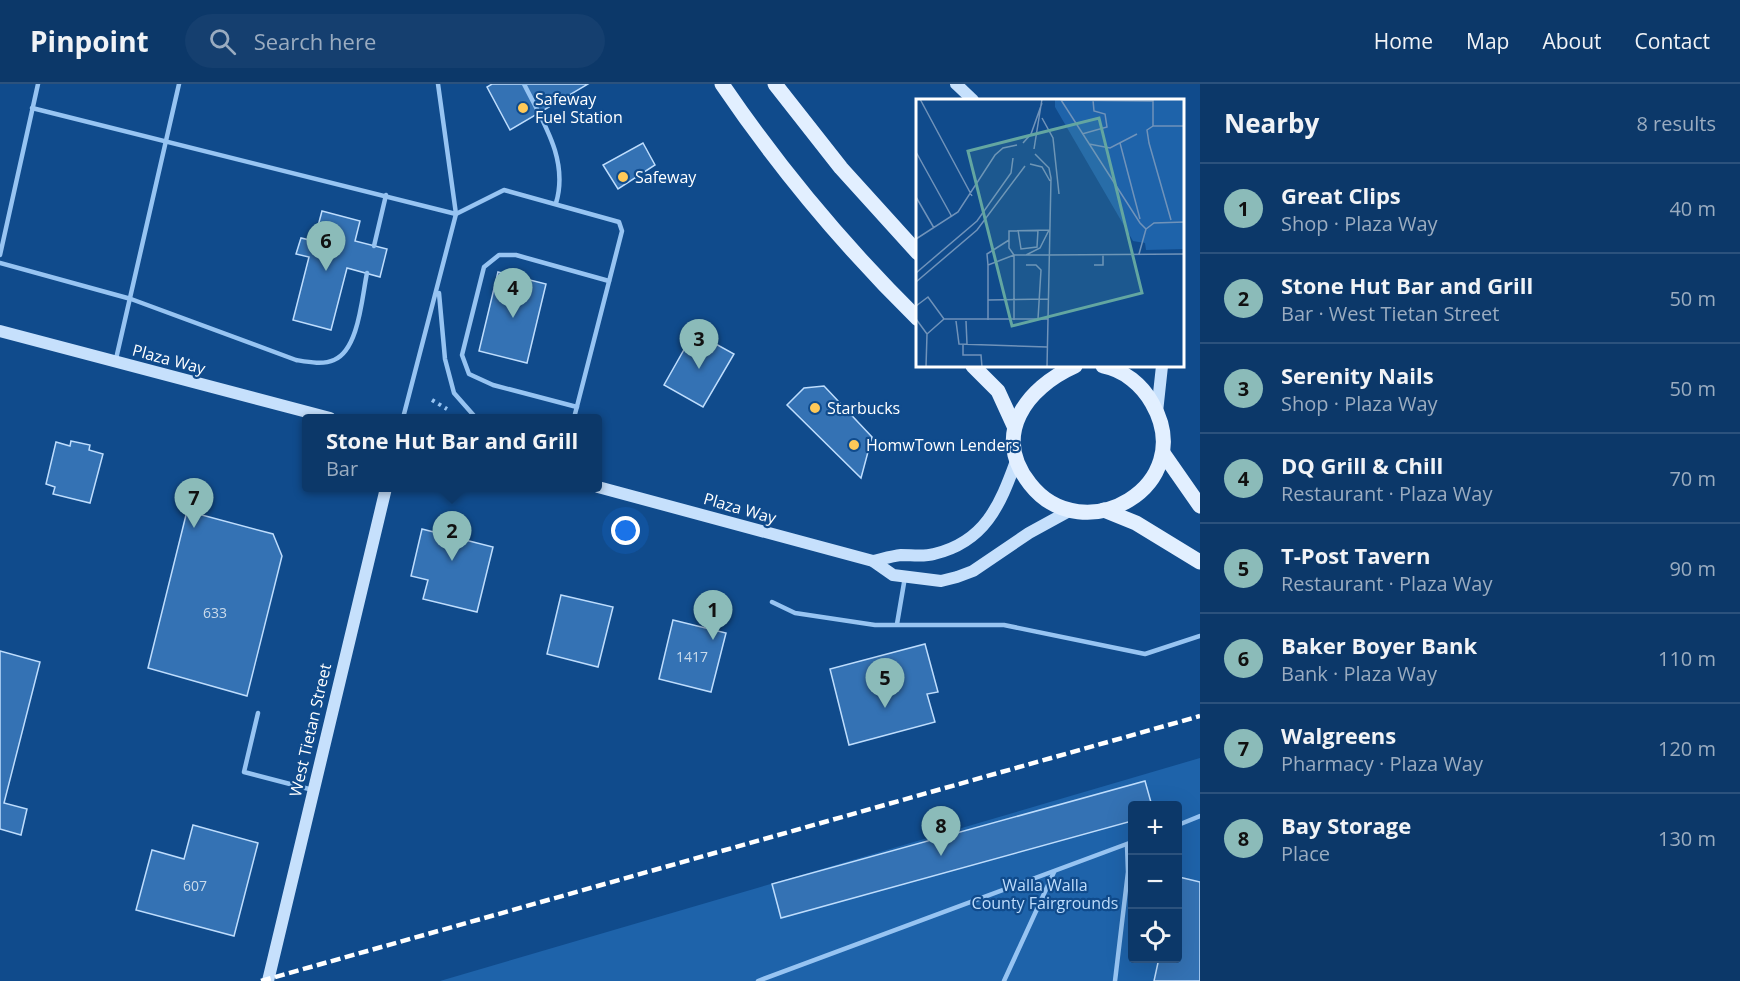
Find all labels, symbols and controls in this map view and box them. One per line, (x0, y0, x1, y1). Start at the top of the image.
search box (185, 14, 605, 68)
text: Pinpoint (30, 22, 149, 60)
icon: search (206, 25, 239, 58)
text: Search here (254, 26, 376, 56)
text: Home (1374, 27, 1433, 55)
text: Map (1466, 27, 1509, 55)
text: About (1542, 27, 1602, 55)
text: Contact (1635, 27, 1710, 55)
place label: Safeway Fuel Station (535, 88, 623, 128)
inset map (916, 99, 1185, 368)
marker: Safeway Fuel Station (516, 101, 530, 115)
text: Nearby (1224, 105, 1319, 141)
text: 8 results (1636, 110, 1716, 137)
place label: Safeway (635, 166, 697, 188)
marker: Safeway (616, 170, 630, 184)
text: Great Clips (1281, 180, 1401, 210)
text: 1 (1238, 195, 1249, 222)
text: 40 m (1669, 195, 1716, 222)
text: Shop · Plaza Way (1281, 210, 1438, 237)
pin: 6 (306, 222, 346, 271)
pin: 4 (494, 268, 532, 318)
text: Stone Hut Bar and Grill (1281, 270, 1533, 300)
text: 2 (1238, 285, 1249, 312)
text: 50 m (1669, 285, 1716, 312)
text: Bar · West Tietan Street (1281, 300, 1499, 327)
pin: 3 (680, 320, 718, 369)
street label: Plaza Way (130, 339, 209, 380)
text: Serenity Nails (1281, 360, 1434, 390)
text: 3 (1238, 375, 1249, 402)
text: 50 m (1669, 375, 1716, 402)
text: Shop · Plaza Way (1281, 390, 1438, 417)
place label: Starbucks (827, 397, 900, 419)
marker: Starbucks (808, 401, 822, 415)
popup (302, 414, 602, 492)
text: Stone Hut Bar and Grill (326, 425, 578, 455)
place label: HomwTown Lenders (866, 434, 1020, 456)
marker: HomwTown Lenders (847, 438, 861, 452)
text: DQ Grill & Chill (1281, 450, 1443, 480)
text: Bar (326, 455, 358, 482)
text: 4 (1238, 465, 1249, 492)
text: 70 m (1669, 465, 1716, 492)
pin: 7 (174, 478, 214, 528)
text: Restaurant · Plaza Way (1281, 480, 1492, 507)
street label: Plaza Way (701, 487, 780, 529)
pin: 2 (432, 512, 472, 561)
your location (611, 516, 640, 545)
text: T-Post Tavern (1281, 540, 1430, 570)
text: 5 (1238, 555, 1249, 582)
text: 90 m (1669, 555, 1716, 582)
text: Restaurant · Plaza Way (1281, 570, 1492, 597)
pin: 1 (694, 590, 732, 640)
house number: 633 (203, 603, 227, 622)
text: Baker Boyer Bank (1281, 630, 1477, 660)
text: 6 (1238, 645, 1249, 672)
text: 110 m (1658, 645, 1716, 672)
house number: 1417 (676, 647, 708, 666)
pin: 5 (866, 658, 904, 708)
text: Bank · Plaza Way (1281, 660, 1437, 687)
street label: West Tietan Street (284, 661, 336, 799)
text: Walgreens (1281, 720, 1396, 750)
text: 7 (1238, 735, 1249, 762)
text: 120 m (1658, 735, 1716, 762)
text: Pharmacy · Plaza Way (1281, 750, 1483, 777)
map controls (1128, 801, 1182, 963)
button: + (1128, 801, 1182, 855)
pin: 8 (922, 806, 960, 856)
text: Bay Storage (1281, 810, 1411, 840)
text: 8 (1238, 825, 1249, 852)
text: 130 m (1658, 825, 1716, 852)
text: Place (1281, 840, 1330, 867)
button: − (1128, 855, 1182, 909)
park label: Walla Walla County Fairgrounds (972, 874, 1118, 914)
house number: 607 (183, 876, 207, 895)
button: locate (1128, 909, 1182, 963)

